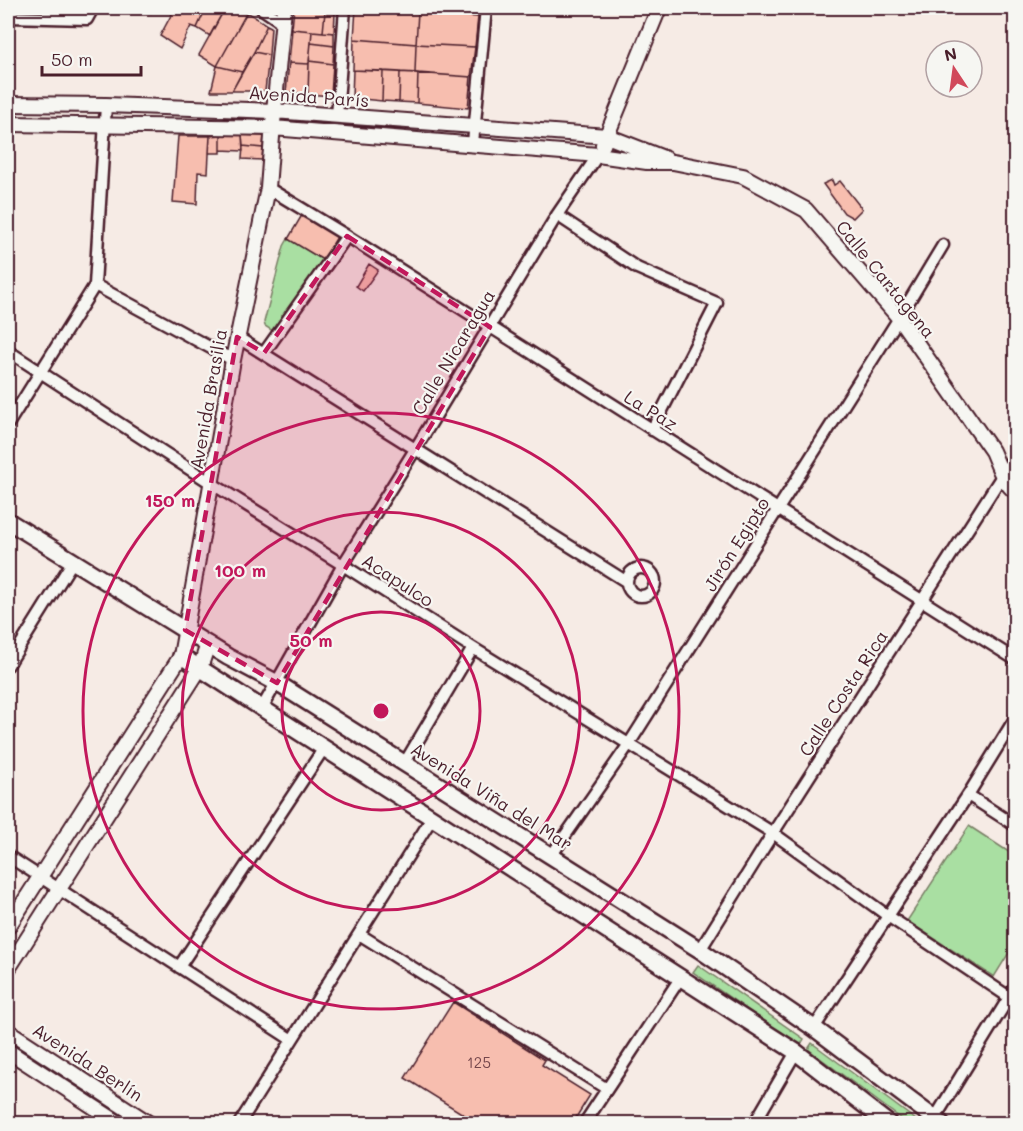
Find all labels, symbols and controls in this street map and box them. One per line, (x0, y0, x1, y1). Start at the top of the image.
scale bar (42, 39, 141, 77)
north arrow (924, 39, 984, 99)
text: N (942, 42, 959, 65)
text: 50 m (51, 47, 93, 71)
street label: Avenida París (248, 80, 370, 112)
street label: Calle Cartagena (831, 215, 941, 343)
street label: Calle Nicaragua (406, 285, 500, 419)
street label: Avenida Brasilia (184, 327, 232, 471)
street label: La Paz (620, 384, 682, 436)
text: 150 m (145, 488, 195, 512)
street label: Jirón Egipto (698, 492, 775, 596)
street label: Acapulco (358, 548, 439, 612)
text: 100 m (214, 558, 266, 582)
street label: Calle Costa Rica (793, 625, 893, 761)
text: 50 m (290, 628, 332, 652)
centre of rings (371, 701, 391, 721)
street label: Avenida Viña del Mar (406, 736, 578, 856)
street label: Avenida Berlín (28, 1017, 148, 1107)
house number: 125 (467, 1052, 491, 1072)

